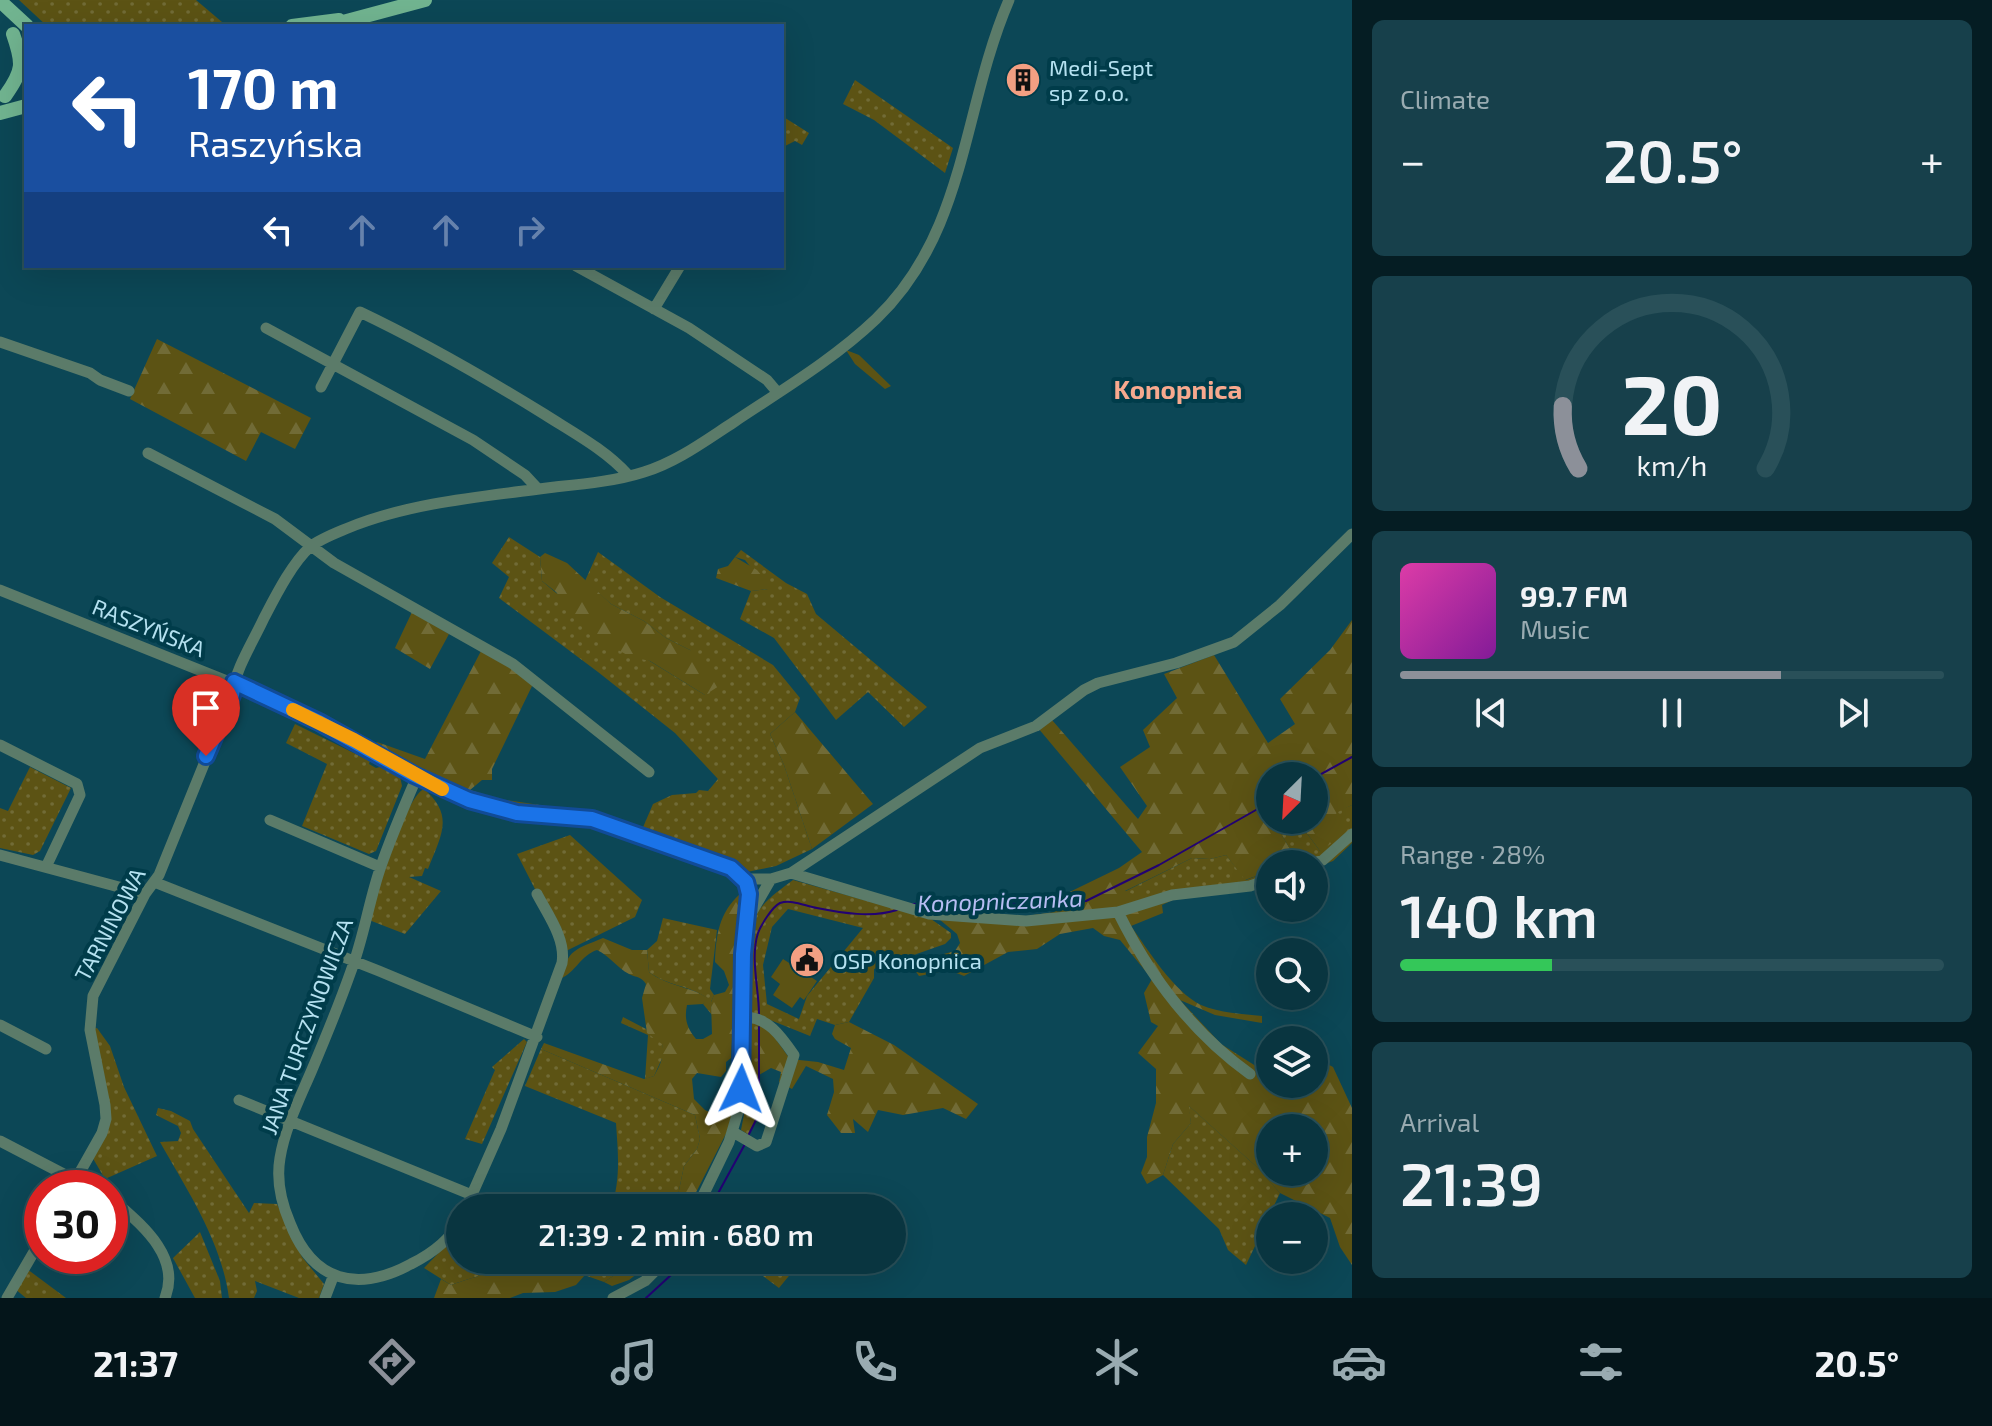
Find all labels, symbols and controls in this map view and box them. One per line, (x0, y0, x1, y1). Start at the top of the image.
text: 170 m (188, 53, 339, 120)
place label: Medi-Sept sp z o.o. (1049, 54, 1153, 105)
icon: left (56, 56, 160, 160)
building icon: Medi-Sept sp z o.o. (1004, 61, 1042, 99)
text: Climate (1400, 83, 1490, 114)
text: Raszyńska (188, 121, 363, 164)
text: 20.5° (1603, 123, 1743, 195)
text: − (1400, 133, 1426, 186)
text: + (1920, 133, 1944, 186)
icon: left (256, 208, 300, 252)
icon: ahead (340, 208, 384, 252)
icon: ahead (424, 208, 468, 252)
icon: right (508, 208, 552, 252)
text: 20 (1622, 352, 1722, 452)
district label: Konopnica (1114, 373, 1242, 404)
text: km/h (1637, 448, 1707, 483)
text: 99.7 FM (1520, 577, 1628, 613)
street label: RASZYŃSKA (89, 593, 209, 661)
text: Music (1520, 613, 1590, 644)
pin (172, 674, 240, 756)
icon: arrive (184, 686, 228, 730)
icon: previous (1469, 691, 1513, 735)
icon: pause (1650, 691, 1694, 735)
icon: next (1831, 691, 1875, 735)
north arrow (1256, 762, 1328, 834)
map controls (1256, 762, 1328, 1274)
text: Range · 28% (1400, 838, 1545, 869)
button: sound (1256, 850, 1328, 922)
street label: TARNINOWA (68, 863, 150, 985)
text: 140 km (1400, 878, 1598, 950)
water label: Konopniczanka (917, 883, 1083, 917)
street label: JANA TURCZYNOWICZA (255, 914, 357, 1138)
button: search (1256, 938, 1328, 1010)
public building icon: OSP Konopnica (788, 941, 826, 979)
place label: OSP Konopnica (833, 947, 982, 973)
button: layers (1256, 1026, 1328, 1098)
position arrow (699, 1047, 783, 1131)
text: Arrival (1400, 1106, 1479, 1137)
button: + (1256, 1114, 1328, 1186)
text: 21:39 (1400, 1146, 1543, 1218)
speed limit sign: 30 (24, 1170, 128, 1274)
button: − (1256, 1202, 1328, 1274)
text: 21:39 · 2 min · 680 m (538, 1216, 814, 1252)
icon: directions (364, 1334, 420, 1390)
icon: music (606, 1334, 662, 1390)
icon: phone (847, 1334, 903, 1390)
icon: climate (1089, 1334, 1145, 1390)
icon: car (1331, 1334, 1387, 1390)
icon: filters (1573, 1334, 1629, 1390)
text: 21:37 (93, 1341, 178, 1384)
text: 20.5° (1814, 1341, 1899, 1384)

